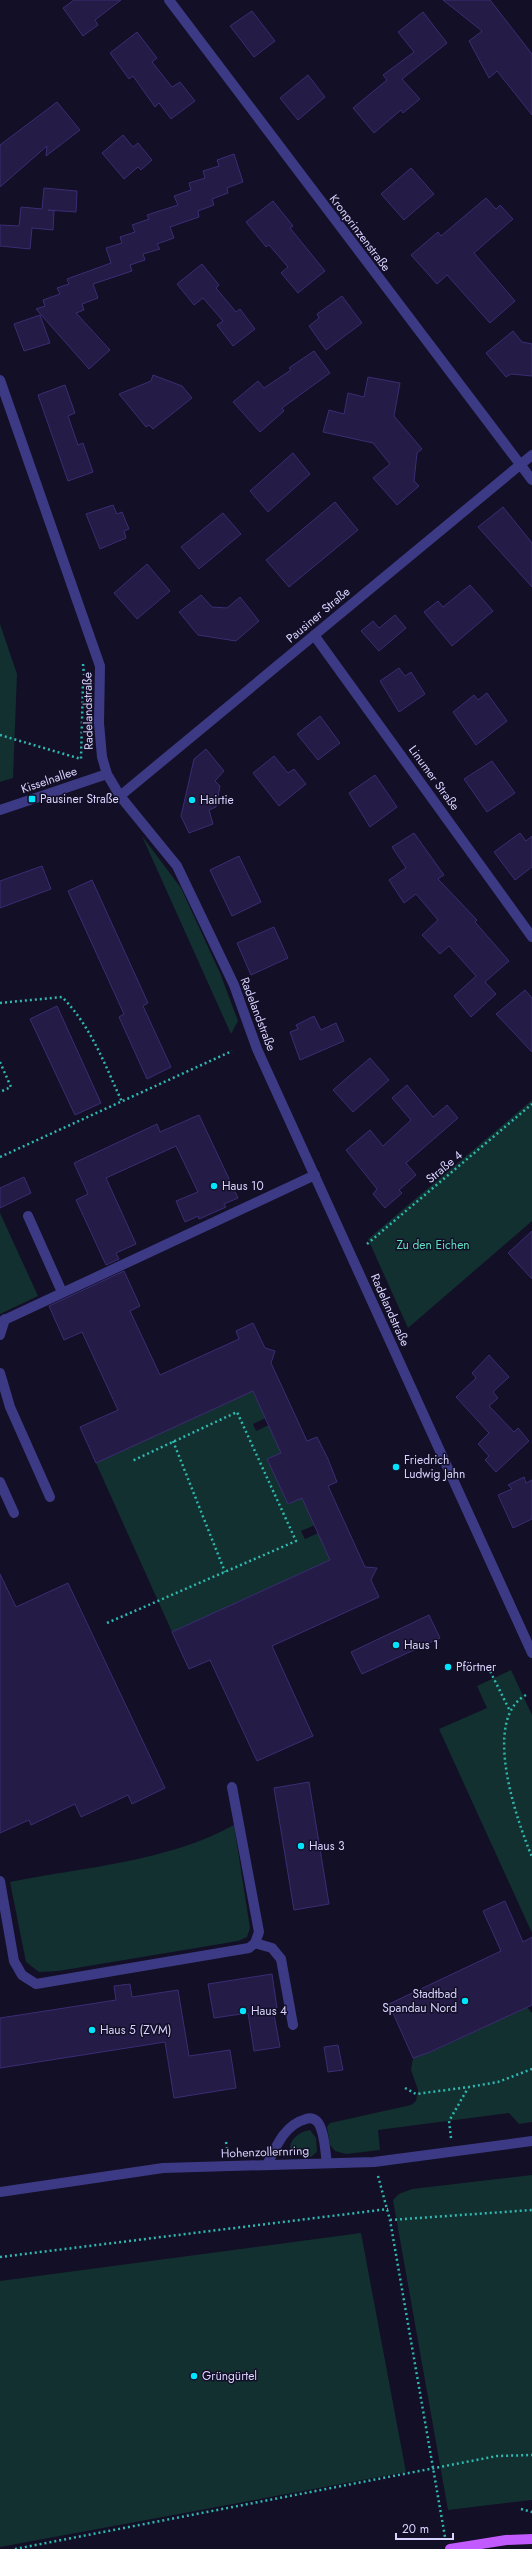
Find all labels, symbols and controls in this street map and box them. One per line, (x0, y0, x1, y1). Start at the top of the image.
street label: Kronprinzenstraße (325, 191, 395, 275)
street label: Pausiner Straße (282, 583, 354, 647)
street label: Radelandstraße (78, 672, 98, 750)
street label: Linumer Straße (404, 742, 464, 814)
street label: Kisselnallee (18, 762, 80, 798)
place label: Pausiner Straße (40, 790, 119, 808)
place label: Hairtie (200, 791, 234, 809)
marker: Pausiner Straße (27, 794, 37, 804)
marker: Hairtie (187, 795, 197, 805)
street label: Radelandstraße (236, 974, 280, 1054)
street label: Straße 4 (422, 1146, 466, 1188)
place label: Haus 10 (222, 1177, 264, 1195)
marker: Haus 10 (209, 1181, 219, 1191)
park label: Zu den Eichen (396, 1236, 470, 1254)
street label: Radelandstraße (366, 1271, 414, 1349)
place label: Friedrich Ludwig Jahn (404, 1451, 465, 1483)
marker: Friedrich Ludwig Jahn (391, 1462, 401, 1472)
place label: Haus 1 (404, 1636, 439, 1654)
marker: Haus 1 (391, 1640, 401, 1650)
place label: Pförtner (456, 1658, 497, 1676)
marker: Pförtner (443, 1662, 453, 1672)
place label: Haus 3 (309, 1837, 345, 1855)
marker: Haus 3 (296, 1841, 306, 1851)
place label: Stadtbad Spandau Nord (382, 1985, 457, 2017)
marker: Stadtbad Spandau Nord (460, 1996, 470, 2006)
place label: Haus 4 (251, 2002, 287, 2020)
marker: Haus 4 (238, 2006, 248, 2016)
place label: Haus 5 (ZVM) (100, 2021, 171, 2039)
marker: Haus 5 (ZVM) (87, 2025, 97, 2035)
street label: Hohenzollernring (221, 2141, 309, 2163)
place label: Grüngürtel (202, 2367, 257, 2385)
marker: Grüngürtel (189, 2371, 199, 2381)
scale bar (396, 2515, 453, 2541)
text: 20 m (402, 2520, 429, 2538)

